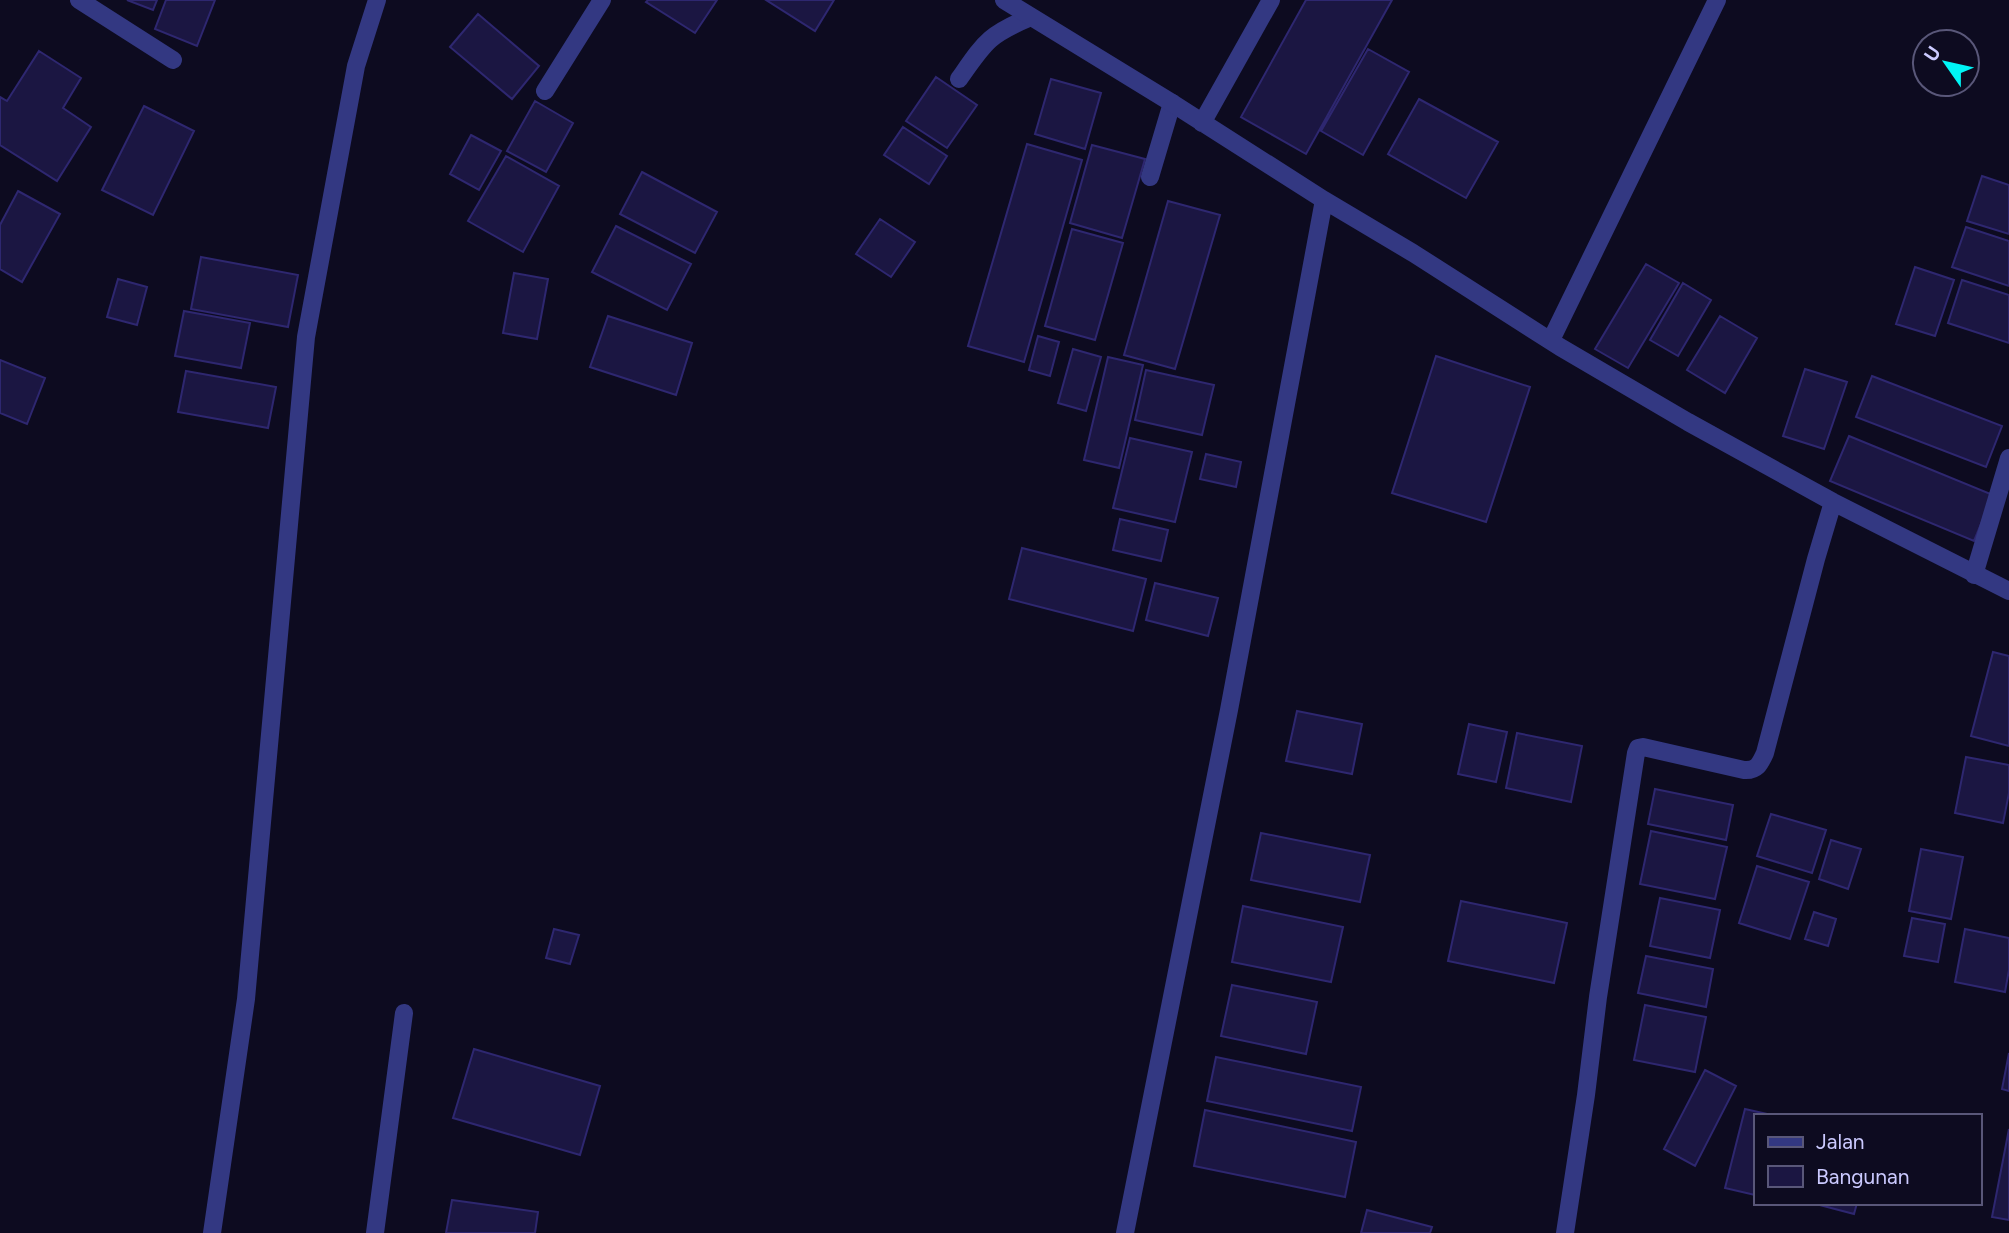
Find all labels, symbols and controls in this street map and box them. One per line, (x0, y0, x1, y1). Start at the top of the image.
north arrow (1911, 28, 1981, 98)
text: U (1919, 42, 1946, 66)
legend (1754, 1114, 1981, 1205)
text: Jalan (1816, 1129, 1865, 1154)
text: Bangunan (1816, 1164, 1909, 1189)

